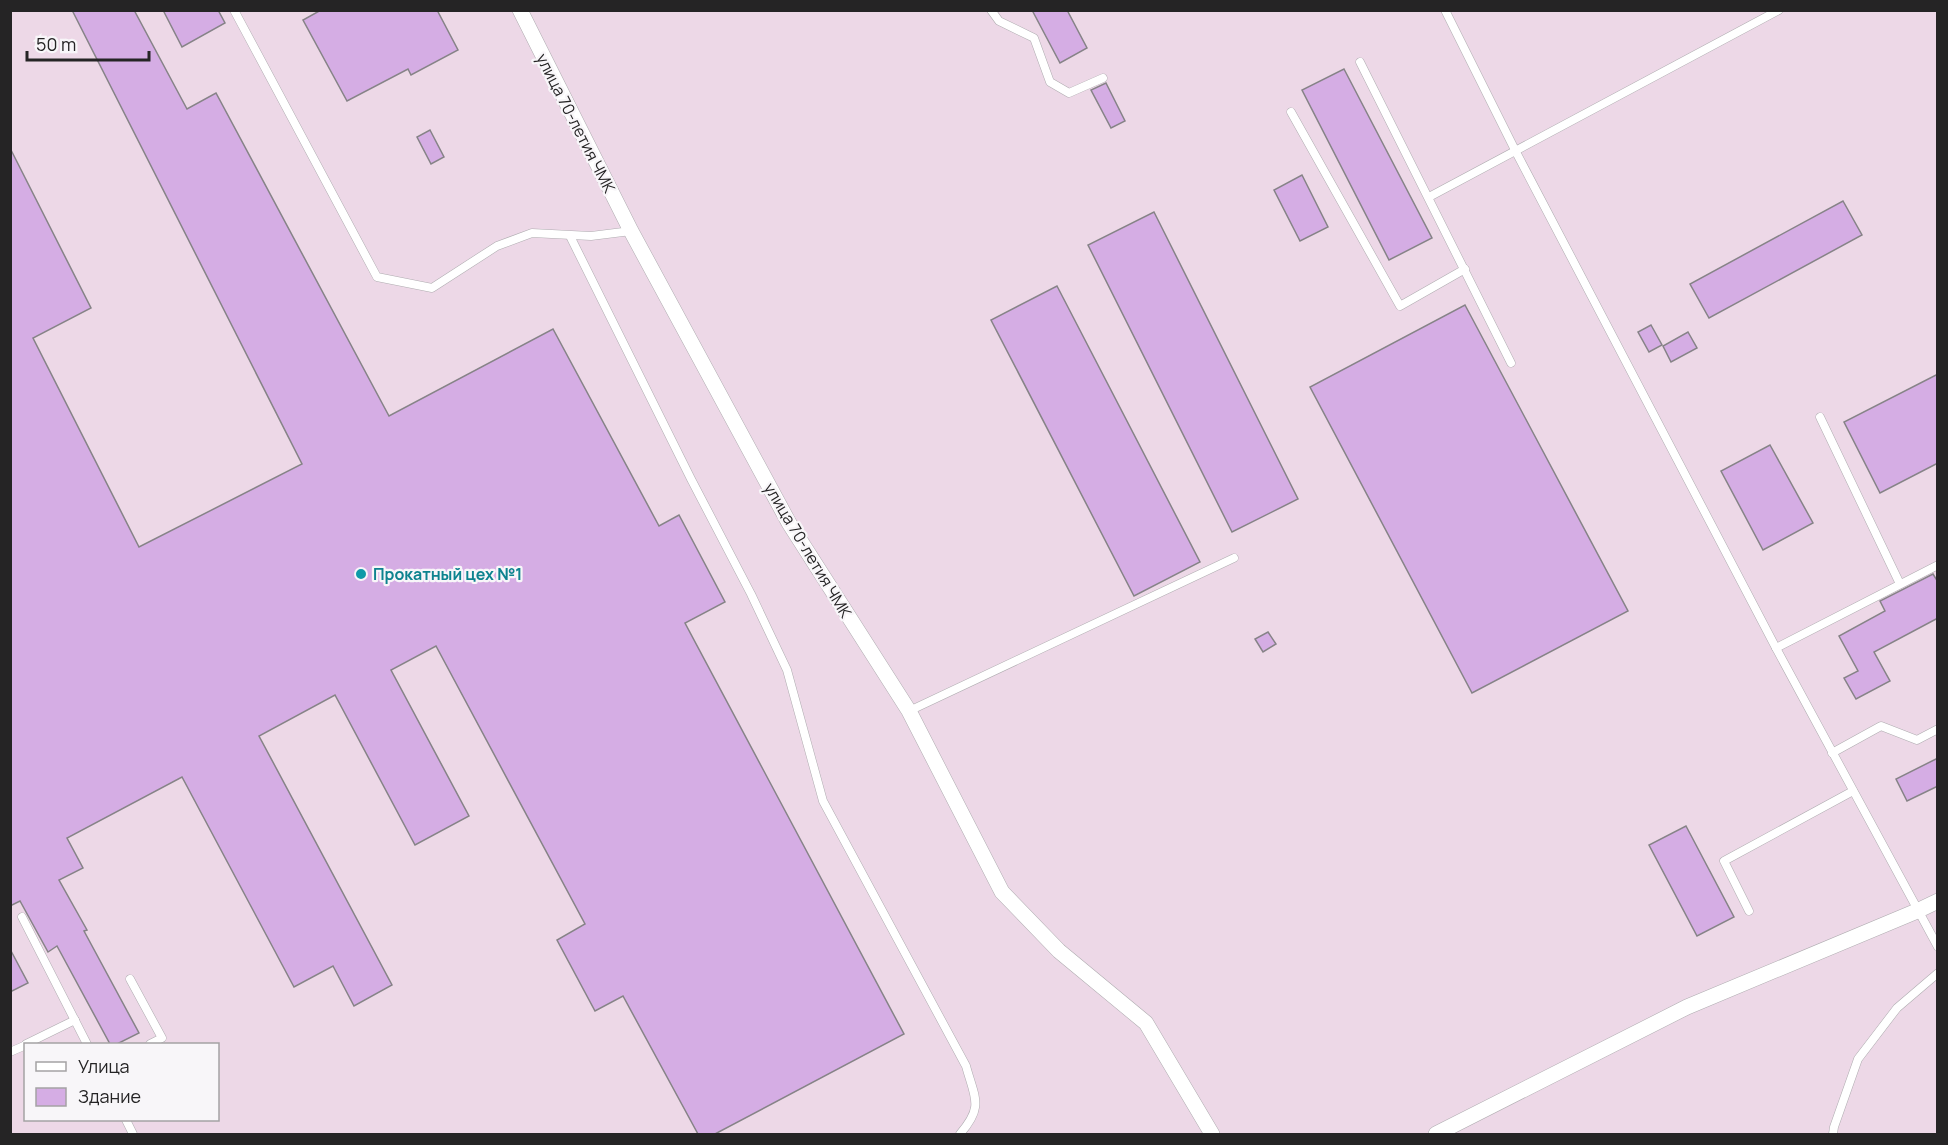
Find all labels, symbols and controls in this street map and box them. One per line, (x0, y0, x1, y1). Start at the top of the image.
scale bar (27, 24, 148, 62)
text: 50 m (36, 32, 76, 56)
street label: улица 70-летия ЧМК (531, 49, 621, 197)
street label: улица 70-летия ЧМК (759, 478, 857, 622)
place label: Прокатный цех №1 (373, 563, 522, 585)
marker: Прокатный цех №1 (354, 567, 368, 581)
legend (24, 1043, 219, 1121)
text: Улица (78, 1054, 130, 1078)
text: Здание (78, 1084, 141, 1108)

